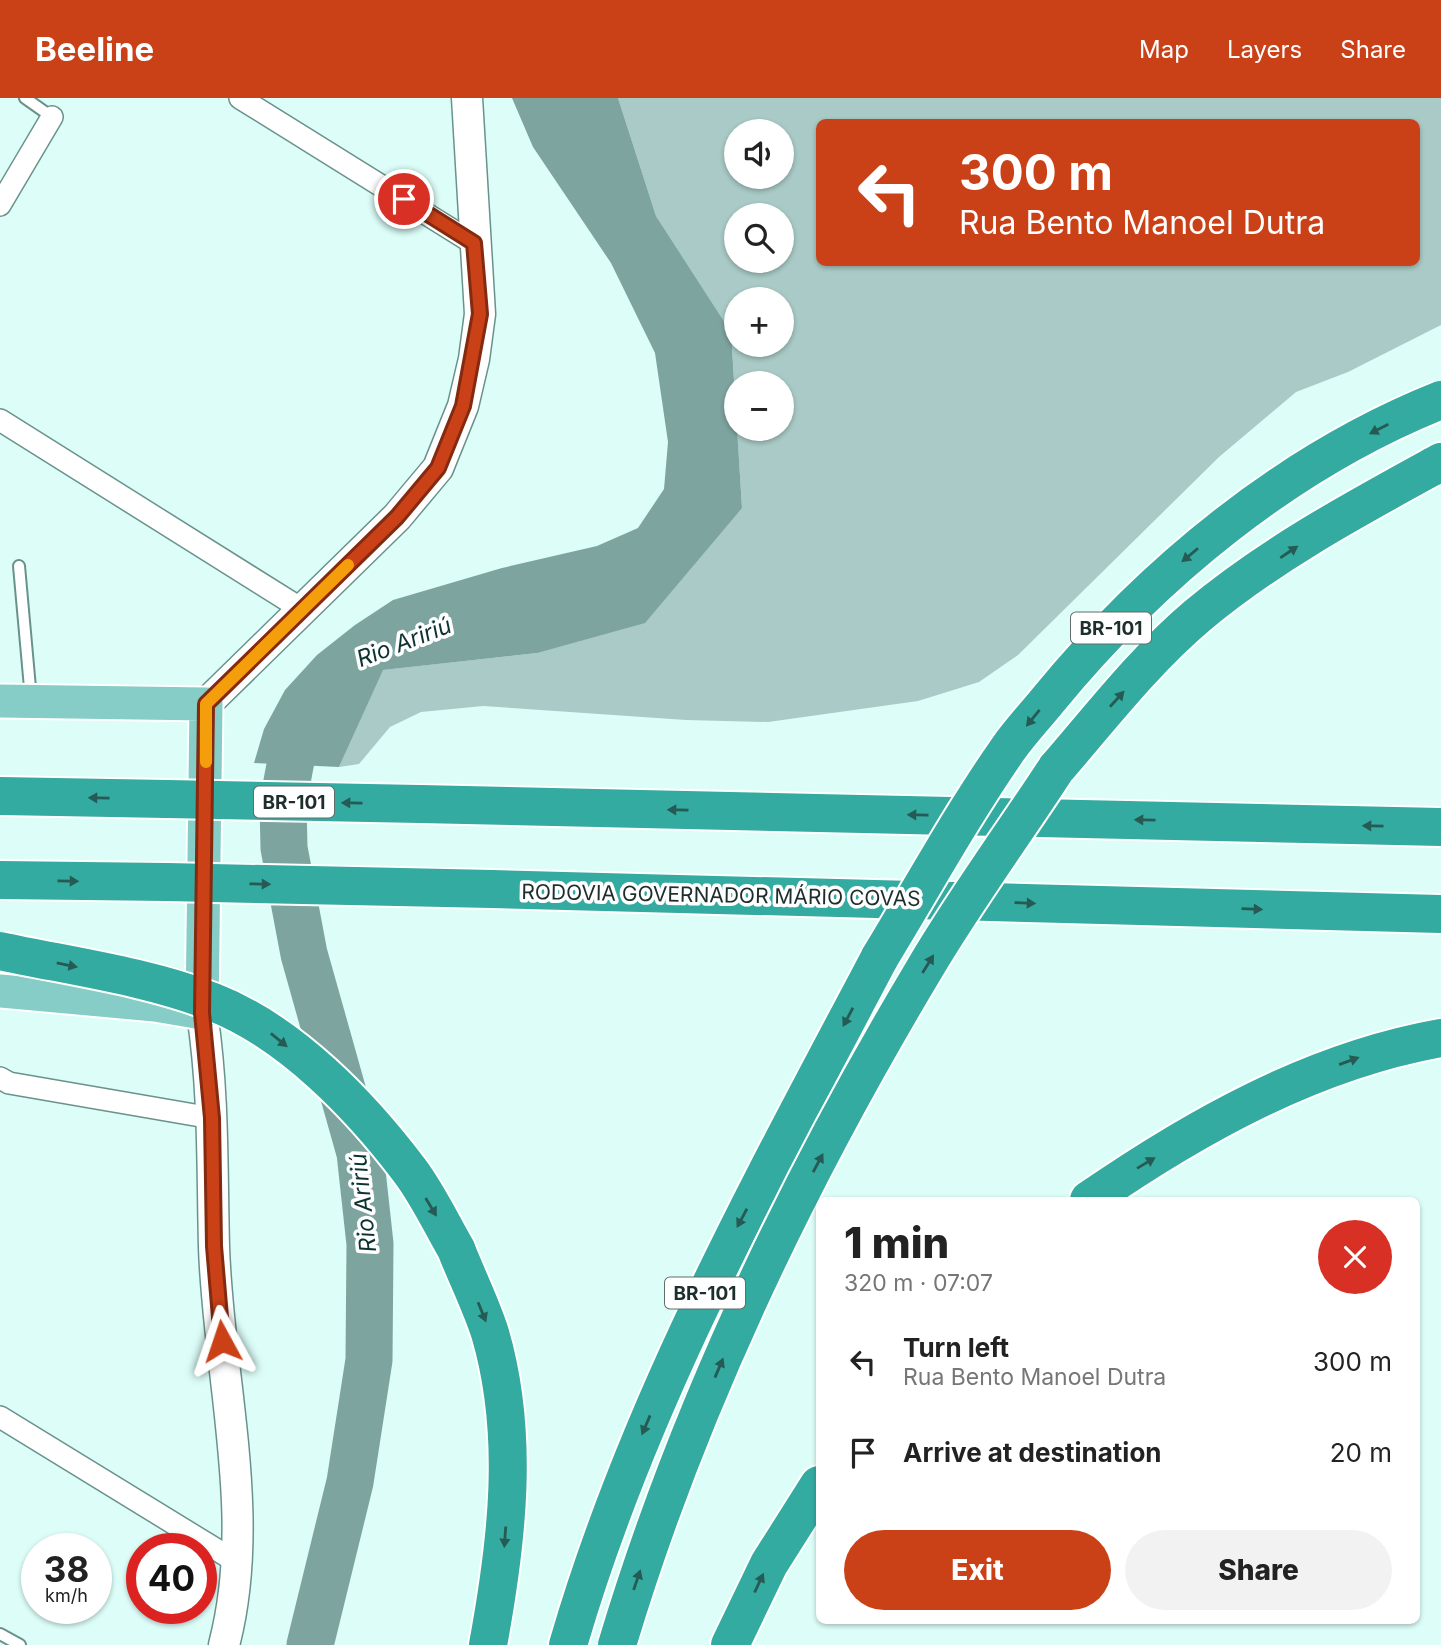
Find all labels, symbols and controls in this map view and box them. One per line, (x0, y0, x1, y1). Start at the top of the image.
text: Beeline (35, 29, 154, 69)
text: Map (1139, 35, 1189, 64)
text: Layers (1227, 35, 1302, 64)
text: Share (1340, 35, 1406, 64)
map controls (724, 119, 794, 441)
button: sound (724, 119, 794, 189)
text: 300 m (959, 143, 1113, 202)
icon: left (844, 147, 935, 238)
pin (374, 169, 434, 229)
icon: arrive (385, 180, 423, 218)
button: search (724, 203, 794, 273)
text: Rua Bento Manoel Dutra (959, 203, 1325, 242)
button: + (724, 287, 794, 357)
button: − (724, 371, 794, 441)
one-way arrow (1369, 423, 1389, 435)
one-way arrow (1280, 545, 1298, 559)
one-way arrow (1182, 547, 1199, 562)
water label: Rio Aririú (353, 611, 455, 673)
road number: BR-101 (1071, 612, 1151, 643)
one-way arrow (1108, 691, 1124, 708)
one-way arrow (1025, 709, 1040, 727)
road number: BR-101 (254, 786, 334, 818)
one-way arrow (88, 792, 110, 804)
one-way arrow (341, 797, 363, 809)
one-way arrow (667, 804, 689, 815)
one-way arrow (907, 809, 929, 821)
one-way arrow (1134, 814, 1156, 826)
one-way arrow (1362, 820, 1384, 831)
one-way arrow (57, 875, 79, 887)
one-way arrow (249, 878, 271, 890)
street label: RODOVIA GOVERNADOR MÁRIO COVAS (521, 878, 921, 911)
one-way arrow (1014, 897, 1036, 909)
one-way arrow (1241, 903, 1263, 915)
one-way arrow (921, 954, 934, 973)
one-way arrow (56, 960, 78, 971)
one-way arrow (842, 1008, 854, 1027)
one-way arrow (270, 1033, 288, 1047)
one-way arrow (1338, 1056, 1359, 1067)
water label: Rio Aririú (344, 1152, 382, 1254)
one-way arrow (812, 1153, 823, 1173)
one-way arrow (1136, 1157, 1155, 1169)
one-way arrow (425, 1197, 438, 1216)
one-way arrow (736, 1209, 748, 1229)
text: 1 min (844, 1217, 949, 1268)
button: close (1318, 1220, 1392, 1294)
text: 320 m · 07:07 (844, 1269, 993, 1297)
road number: BR-101 (665, 1278, 745, 1308)
one-way arrow (476, 1302, 487, 1323)
position arrow (185, 1304, 259, 1378)
text: Turn left (903, 1332, 1009, 1363)
icon: left (844, 1343, 882, 1381)
text: 300 m (1313, 1346, 1392, 1377)
one-way arrow (713, 1358, 725, 1378)
text: Rua Bento Manoel Dutra (903, 1363, 1166, 1391)
one-way arrow (640, 1414, 651, 1435)
icon: arrive (844, 1434, 882, 1472)
text: Arrive at destination (903, 1437, 1162, 1468)
text: 20 m (1330, 1437, 1392, 1468)
one-way arrow (499, 1526, 510, 1548)
button: Exit (844, 1530, 1111, 1610)
button: Share (1125, 1530, 1392, 1610)
speed limit sign: 40 (126, 1533, 217, 1624)
text: 38 (44, 1548, 89, 1590)
one-way arrow (632, 1569, 643, 1590)
one-way arrow (753, 1573, 765, 1593)
text: km/h (45, 1585, 88, 1606)

